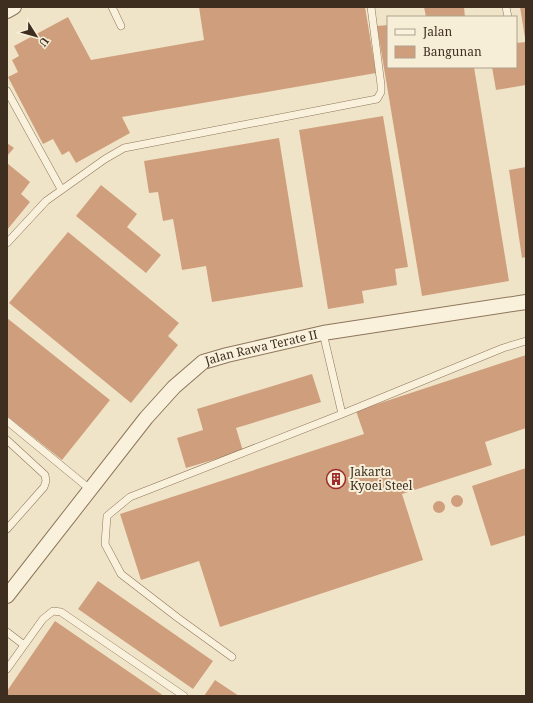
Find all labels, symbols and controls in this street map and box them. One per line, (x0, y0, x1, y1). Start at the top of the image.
north arrow (16, 16, 56, 56)
legend (387, 16, 517, 68)
text: Jalan (422, 23, 453, 40)
text: U (35, 35, 53, 51)
text: Bangunan (423, 43, 482, 60)
street label: Jalan Rawa Terate II (202, 326, 319, 369)
place label: Jakarta Kyoei Steel (349, 463, 413, 494)
building icon: Jakarta Kyoei Steel (325, 468, 347, 490)

